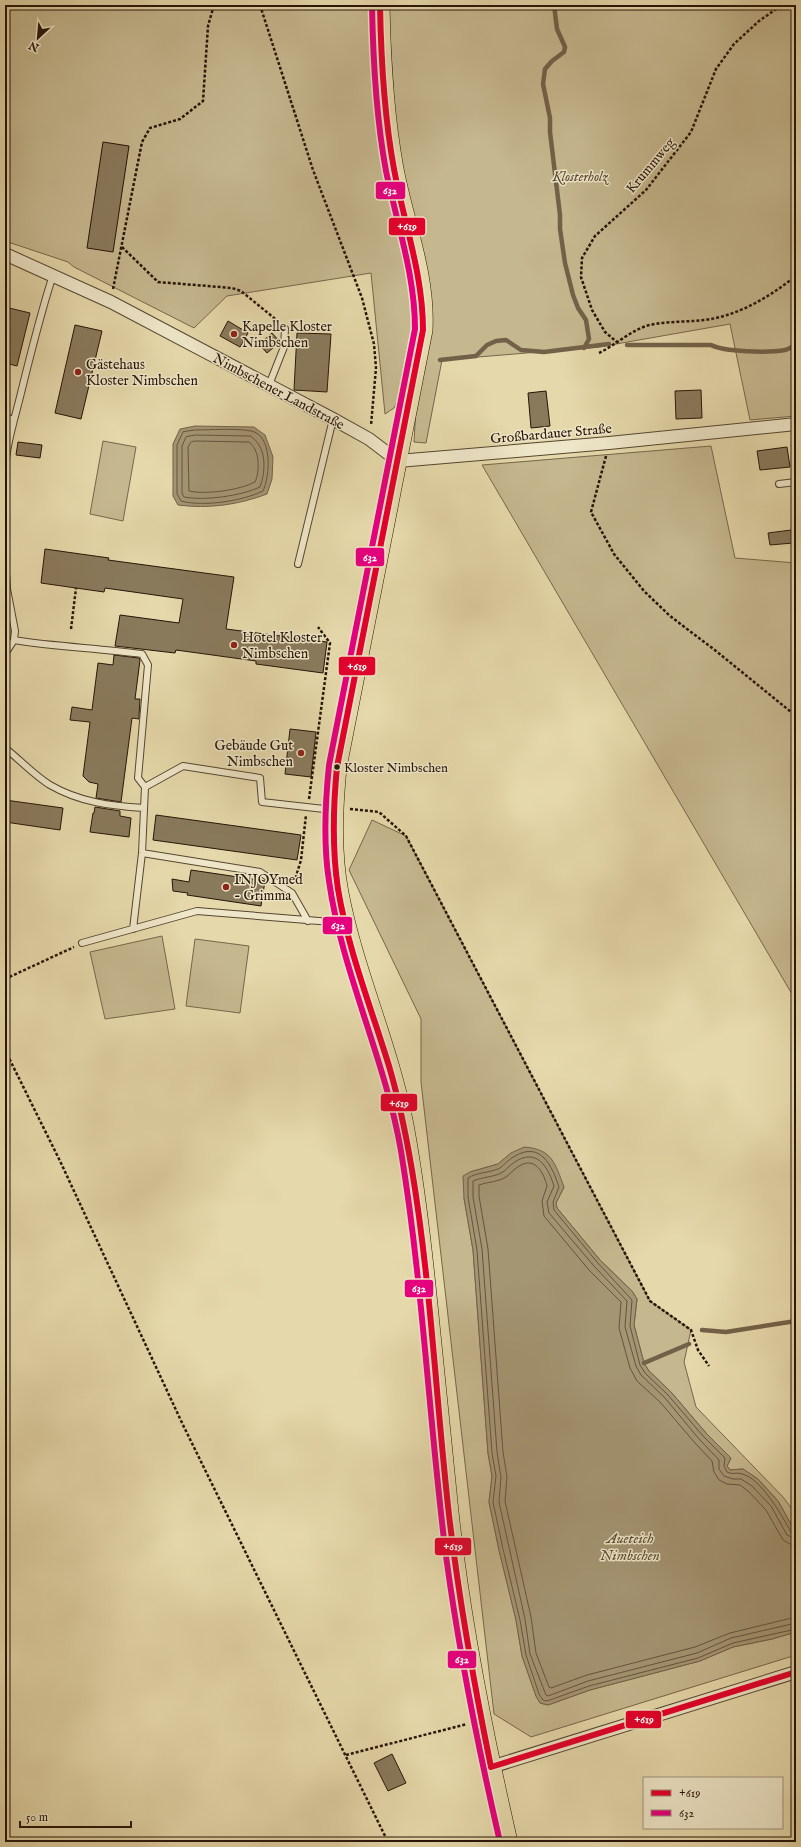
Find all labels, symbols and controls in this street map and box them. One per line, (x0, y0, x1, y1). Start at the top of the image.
north arrow (18, 18, 58, 58)
text: N (26, 38, 42, 55)
street label: Krummweg (622, 134, 679, 197)
park label: Klosterholz (551, 168, 609, 186)
line badge: 632 (375, 181, 406, 200)
text: 632 (383, 184, 398, 198)
line badge: +619 (388, 217, 426, 236)
text: +619 (397, 220, 417, 234)
place label: Kapelle Kloster Nimbschen (242, 318, 332, 352)
marker: Kapelle Kloster Nimbschen (229, 329, 239, 339)
street label: Nimbschener Landstraße (210, 350, 348, 434)
place label: Gästehaus Kloster Nimbschen (86, 356, 199, 390)
marker: Gästehaus Kloster Nimbschen (73, 367, 83, 377)
street label: Großbardauer Straße (490, 420, 613, 448)
line badge: 632 (355, 547, 385, 567)
text: 632 (363, 551, 378, 565)
place label: Hotel Kloster Nimbschen (242, 629, 322, 663)
marker: Hotel Kloster Nimbschen (229, 640, 239, 650)
line badge: +619 (338, 656, 376, 676)
text: +619 (347, 660, 367, 674)
place label: Gebäude Gut Nimbschen (215, 737, 294, 771)
marker: Gebäude Gut Nimbschen (296, 748, 306, 758)
place label: Kloster Nimbschen (344, 760, 448, 777)
marker: Kloster Nimbschen (332, 762, 342, 772)
place label: INJOYmed - Grimma (234, 871, 303, 905)
marker: INJOYmed - Grimma (221, 882, 231, 892)
line badge: 632 (322, 916, 353, 935)
text: 632 (331, 919, 346, 933)
line badge: +619 (380, 1093, 418, 1112)
text: +619 (389, 1097, 409, 1111)
line badge: 632 (404, 1279, 434, 1298)
text: 632 (412, 1282, 427, 1296)
water label: Aueteich Nimbschen (600, 1529, 660, 1565)
line badge: +619 (434, 1537, 472, 1556)
text: +619 (443, 1540, 463, 1554)
line badge: 632 (447, 1650, 477, 1669)
text: 632 (455, 1653, 470, 1667)
line badge: +619 (625, 1710, 662, 1729)
text: +619 (634, 1713, 654, 1727)
legend (643, 1777, 783, 1829)
text: +619 (679, 1786, 700, 1801)
scale bar (20, 1803, 131, 1829)
text: 632 (679, 1806, 695, 1821)
text: 50 m (26, 1810, 48, 1825)

